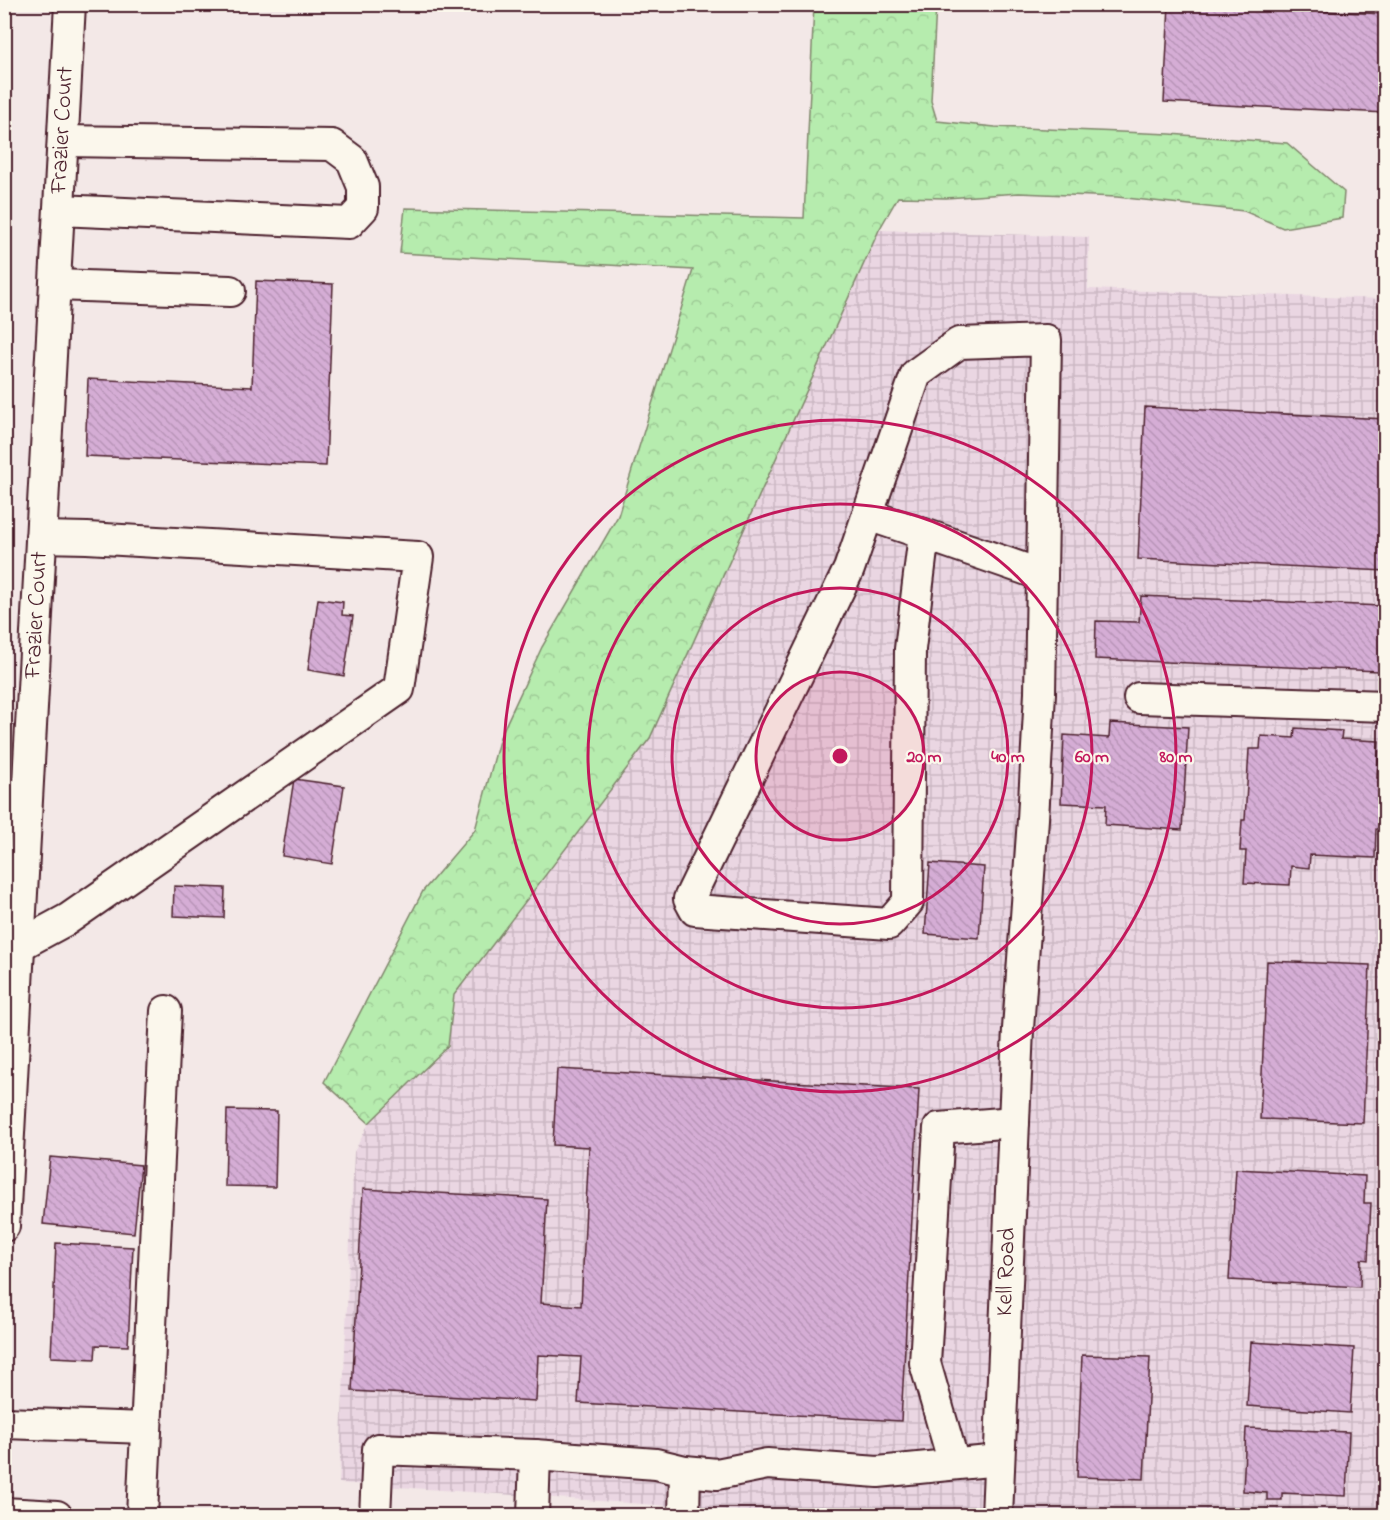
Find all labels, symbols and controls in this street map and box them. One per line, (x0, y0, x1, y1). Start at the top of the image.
street label: Frazier Court (42, 65, 84, 196)
street label: Frazier Court (16, 550, 58, 681)
text: 20 m (905, 745, 942, 771)
text: 40 m (991, 745, 1025, 771)
text: 60 m (1075, 745, 1109, 771)
text: 80 m (1159, 745, 1193, 771)
centre of rings (830, 746, 850, 766)
street label: Kell Road (988, 1227, 1026, 1317)

